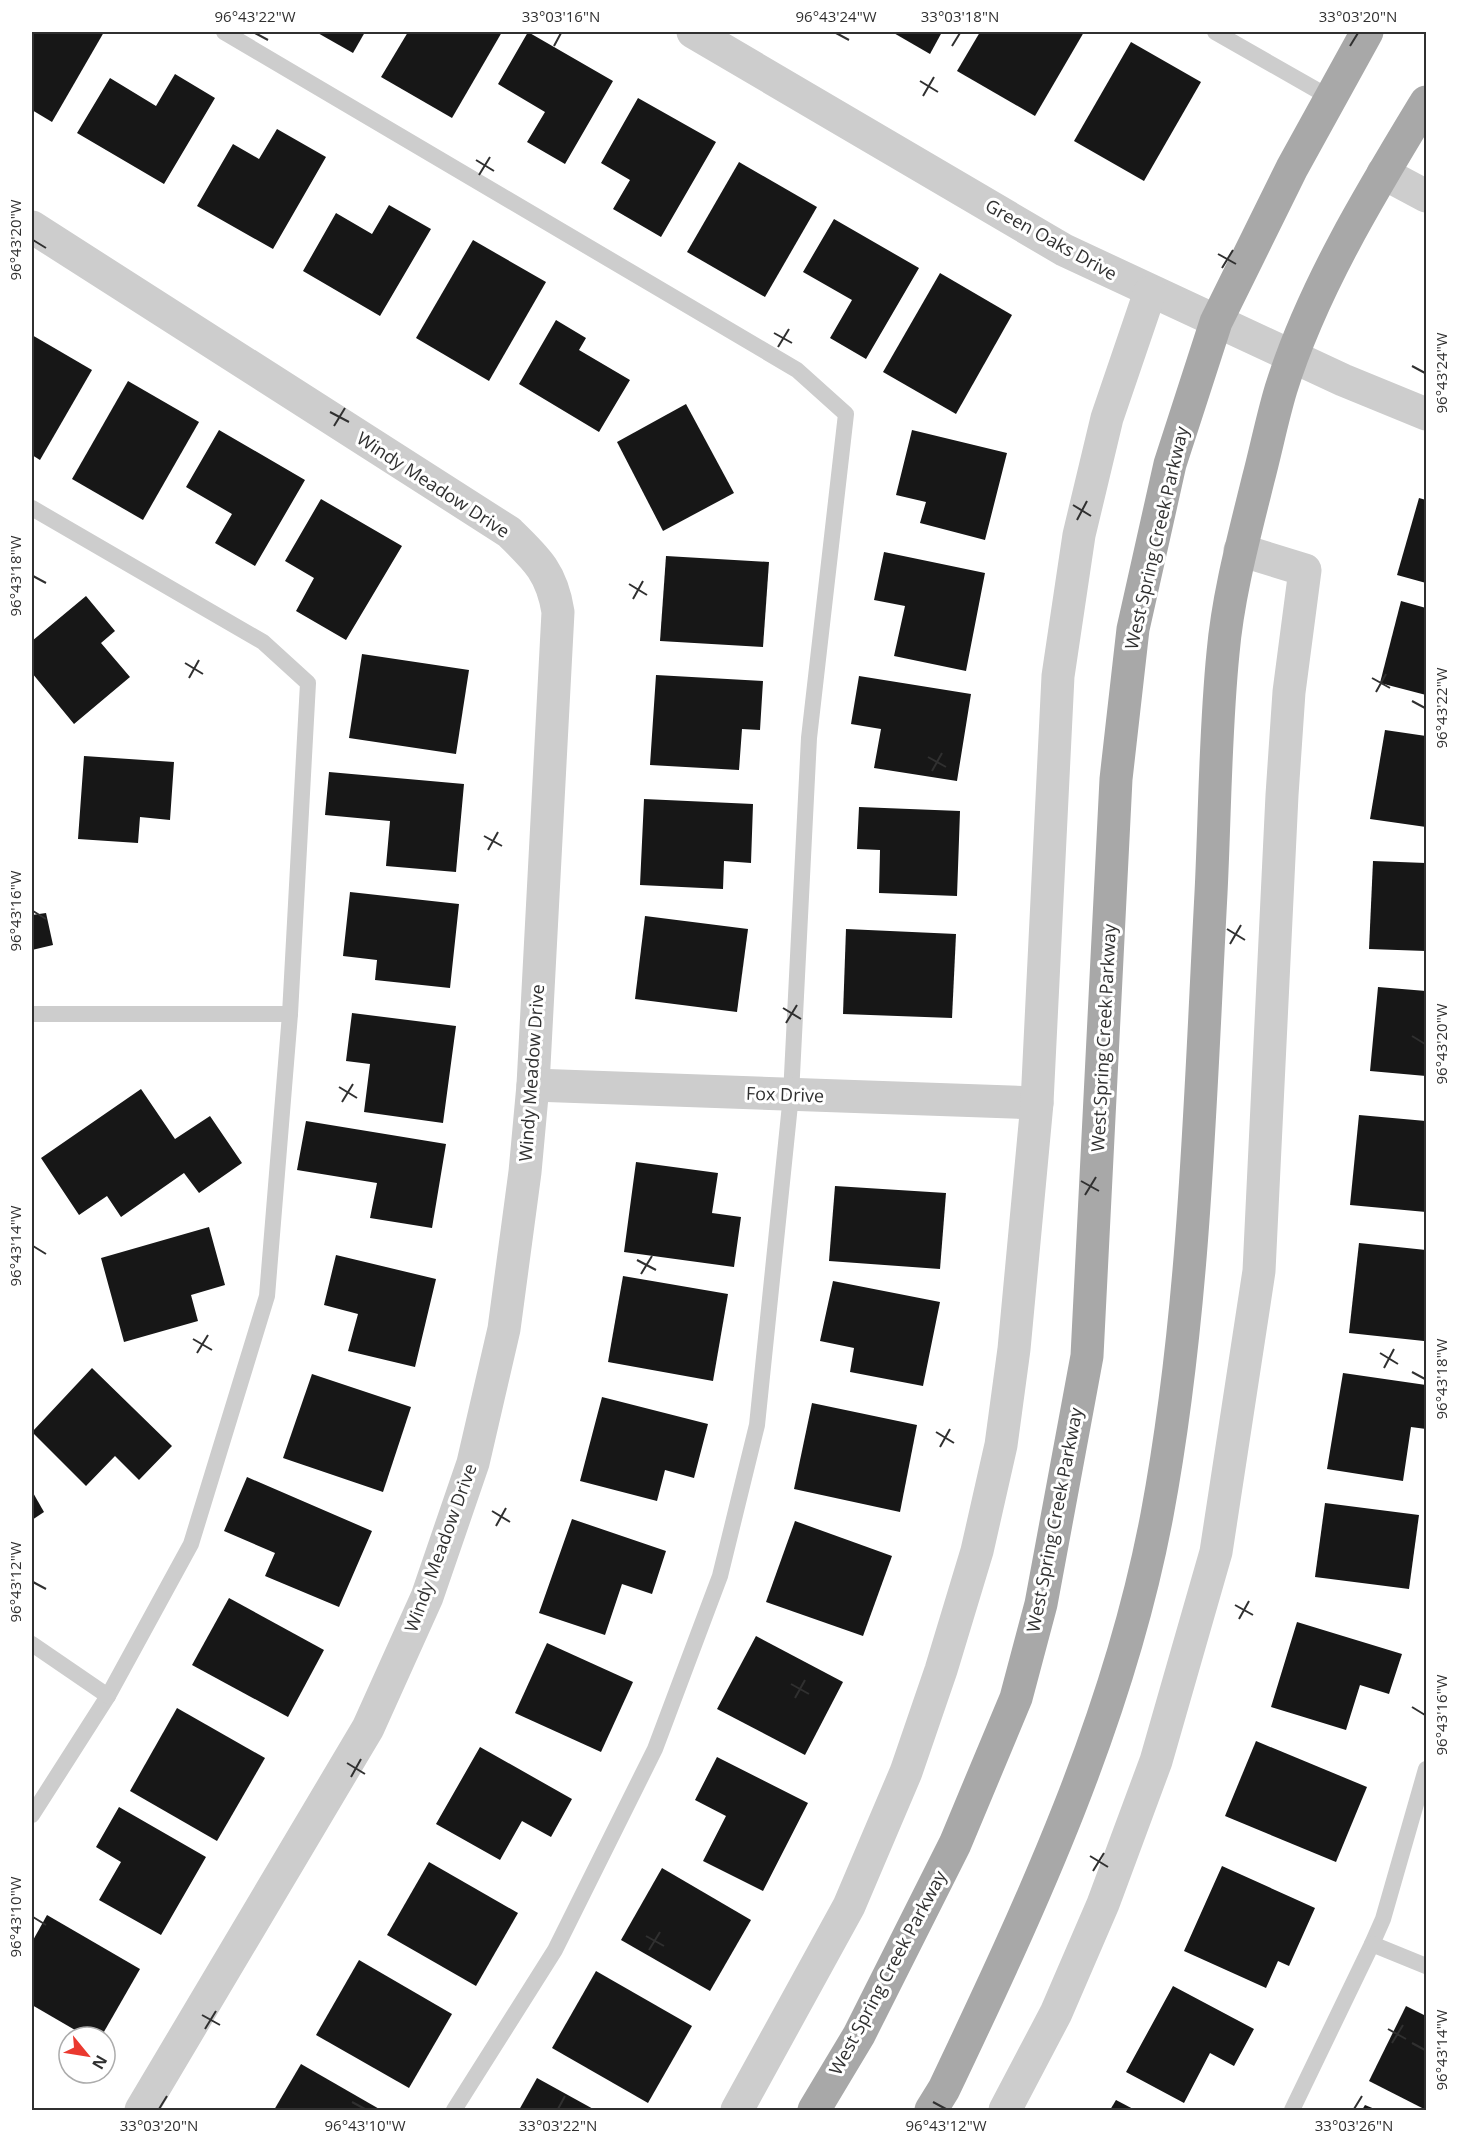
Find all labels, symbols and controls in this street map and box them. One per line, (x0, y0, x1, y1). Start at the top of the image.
text: 96°43'22"W (215, 6, 296, 26)
text: 33°03'16"N (522, 6, 600, 26)
text: 96°43'24"W (796, 6, 877, 26)
text: 33°03'18"N (921, 6, 999, 26)
text: 33°03'20"N (1319, 6, 1397, 26)
street label: Green Oaks Drive (981, 193, 1122, 285)
text: 96°43'20"W (5, 199, 25, 281)
text: 96°43'24"W (1431, 332, 1451, 414)
street label: West Spring Creek Parkway (1119, 423, 1194, 652)
street label: Windy Meadow Drive (352, 426, 515, 543)
text: 96°43'18"W (5, 535, 25, 617)
text: 96°43'22"W (1431, 667, 1451, 749)
text: 96°43'16"W (5, 870, 25, 952)
street label: West Spring Creek Parkway (1085, 922, 1121, 1153)
street label: Windy Meadow Drive (513, 983, 549, 1162)
text: 96°43'20"W (1431, 1003, 1451, 1085)
street label: Fox Drive (745, 1081, 825, 1107)
text: 96°43'14"W (5, 1205, 25, 1287)
text: 96°43'18"W (1431, 1338, 1451, 1420)
street label: West Spring Creek Parkway (1020, 1404, 1088, 1634)
street label: Windy Meadow Drive (398, 1460, 482, 1635)
text: 96°43'12"W (5, 1541, 25, 1623)
text: 96°43'16"W (1431, 1674, 1451, 1756)
street label: West Spring Creek Parkway (823, 1865, 952, 2079)
text: 96°43'10"W (5, 1876, 25, 1958)
text: 96°43'14"W (1431, 2009, 1451, 2091)
north arrow (57, 2025, 117, 2085)
text: N (87, 2051, 113, 2074)
text: 33°03'20"N (120, 2115, 198, 2135)
text: 96°43'10"W (325, 2115, 406, 2135)
text: 33°03'22"N (519, 2115, 597, 2135)
text: 96°43'12"W (906, 2115, 987, 2135)
text: 33°03'26"N (1315, 2115, 1393, 2135)

